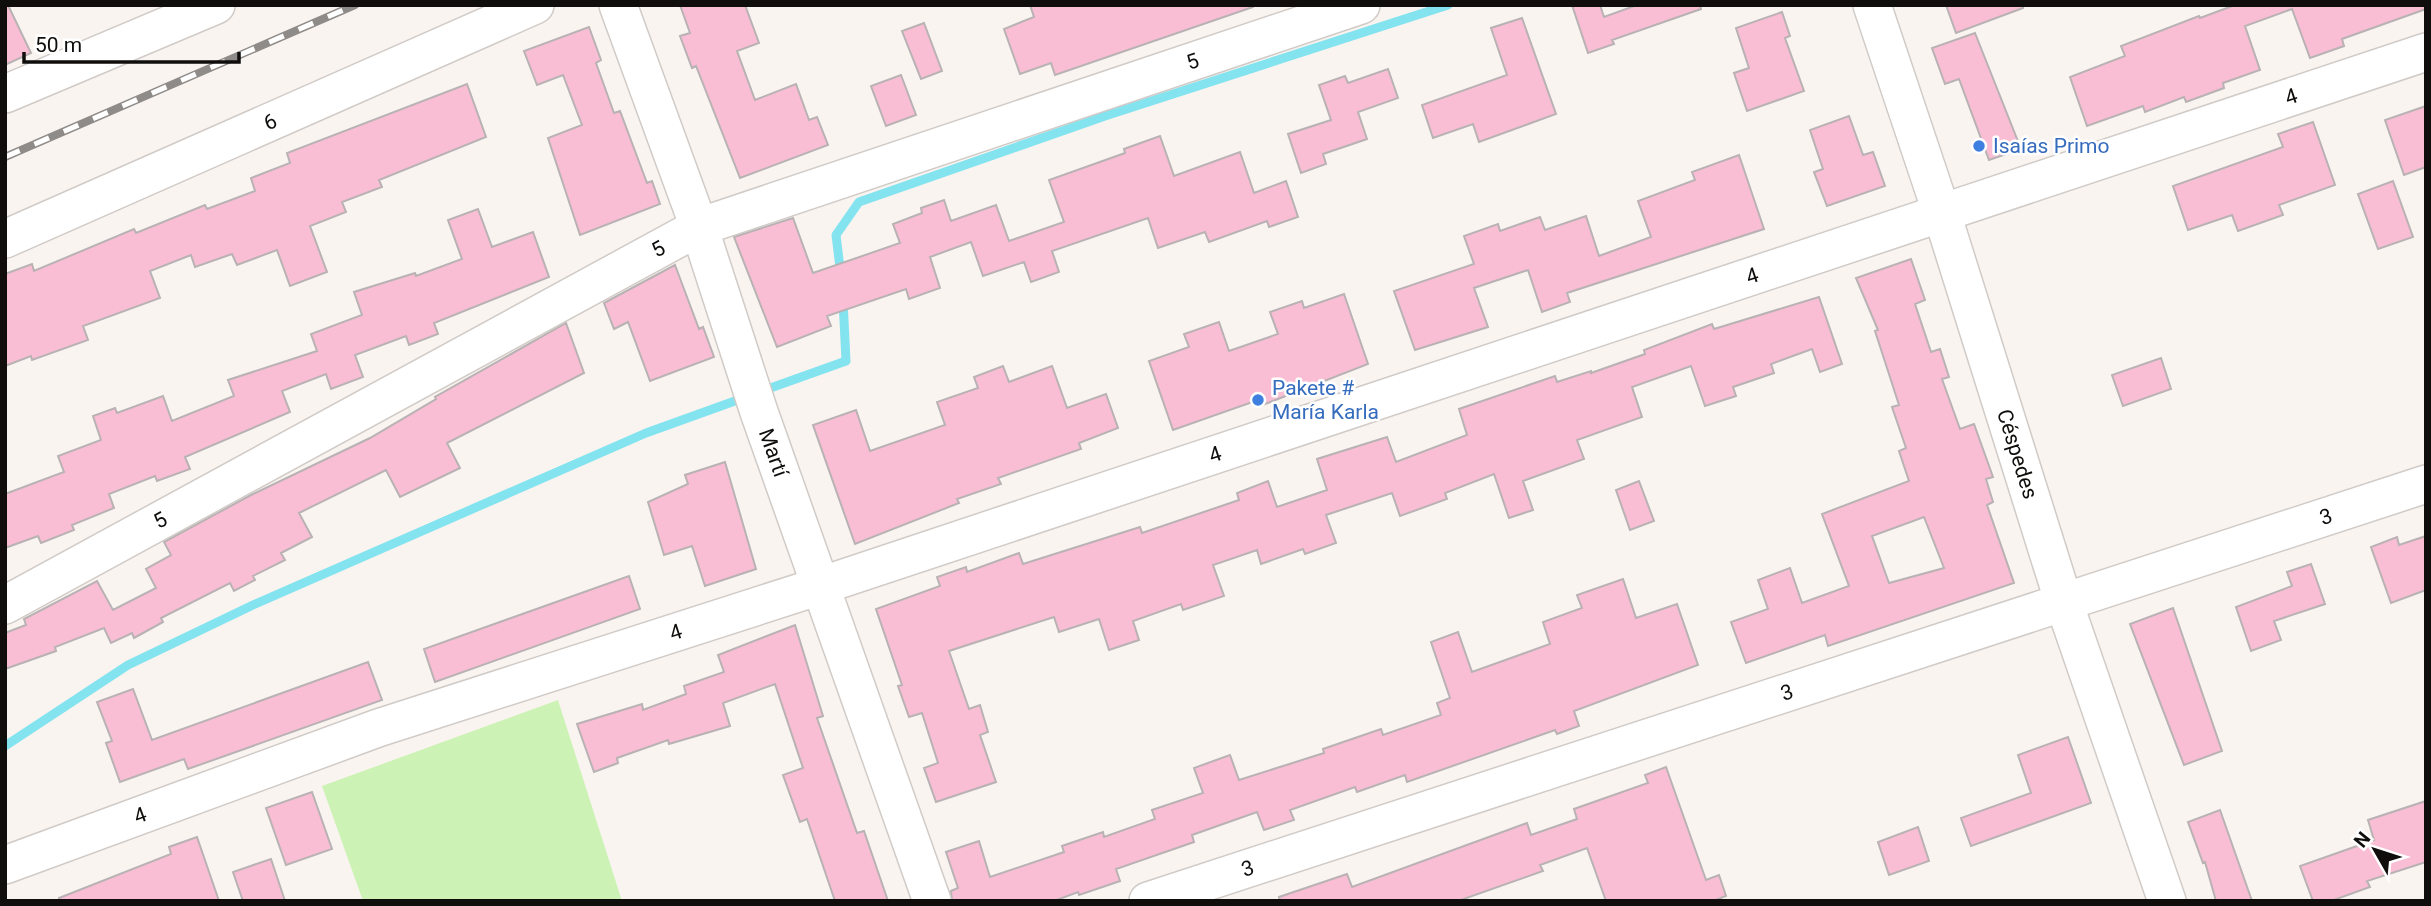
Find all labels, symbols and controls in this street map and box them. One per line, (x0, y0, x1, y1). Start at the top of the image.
scale bar (24, 21, 240, 65)
text: 50 m (35, 33, 82, 57)
street label: 5 (1183, 48, 1202, 75)
street label: 4 (2282, 84, 2301, 110)
street label: 6 (260, 109, 281, 135)
place label: Isaías Primo (1993, 134, 2110, 158)
marker: Isaías Primo (1971, 138, 1987, 154)
street label: 5 (647, 236, 669, 262)
street label: 4 (1743, 263, 1762, 289)
place label: Pakete # María Karla (1272, 376, 1379, 424)
marker: Pakete # María Karla (1250, 392, 1266, 408)
street label: Céspedes (1992, 406, 2043, 502)
street label: Martí (754, 425, 793, 481)
street label: 4 (1206, 441, 1225, 468)
street label: 3 (2317, 503, 2335, 530)
street label: 5 (150, 507, 171, 534)
street label: 4 (666, 619, 685, 646)
street label: 3 (1778, 679, 1796, 706)
street label: 4 (130, 802, 150, 829)
north arrow (2340, 815, 2410, 885)
text: N (2349, 827, 2375, 852)
street label: 3 (1238, 855, 1257, 882)

